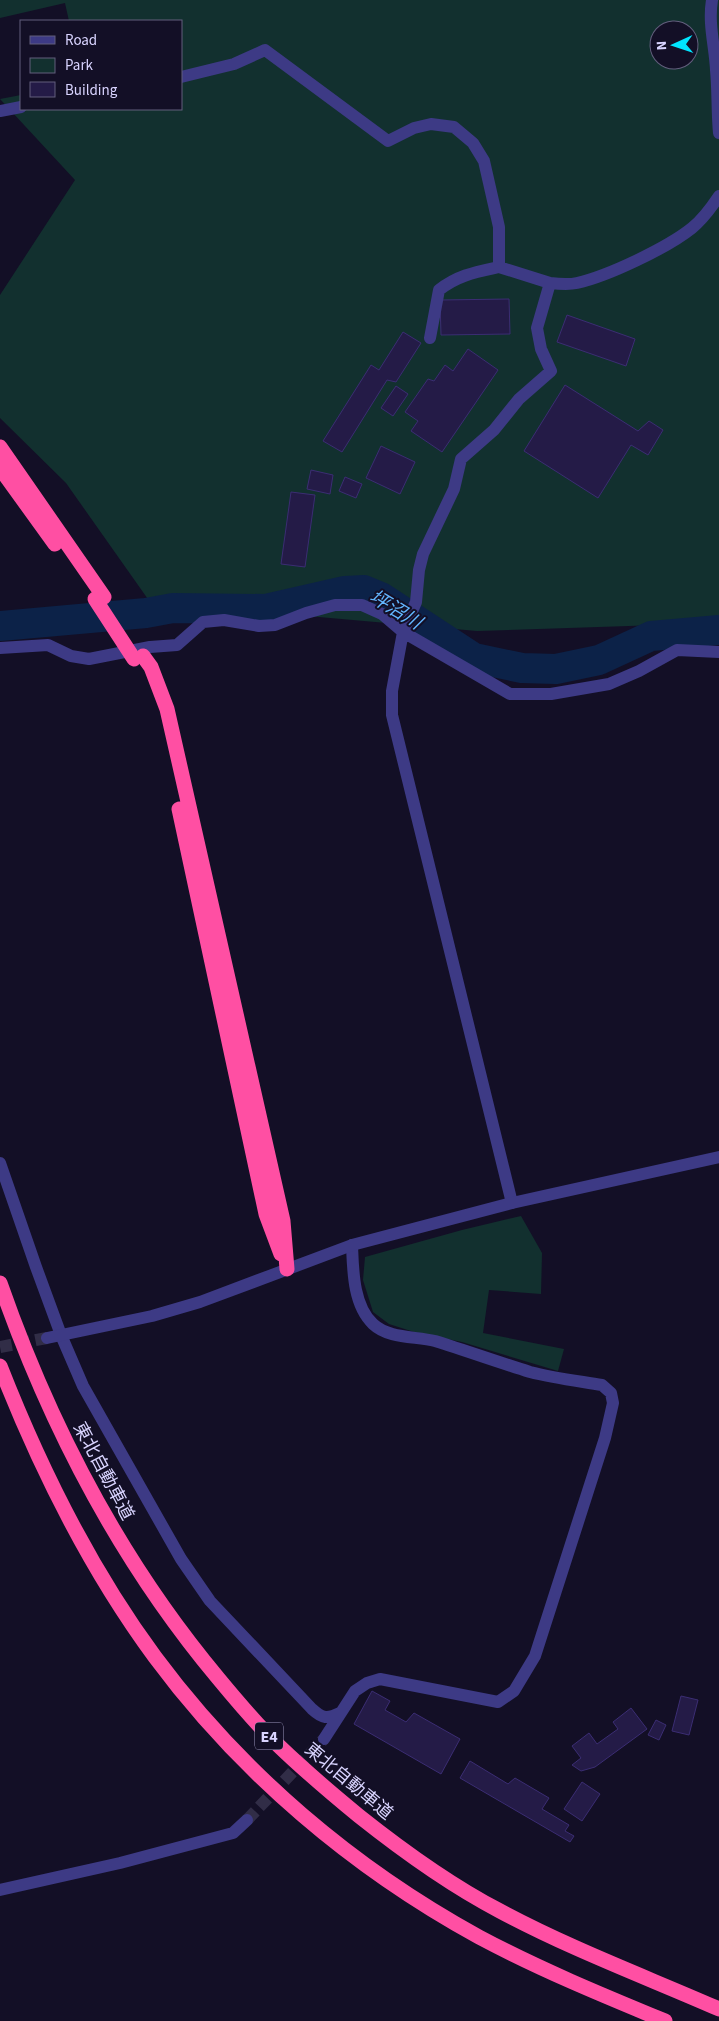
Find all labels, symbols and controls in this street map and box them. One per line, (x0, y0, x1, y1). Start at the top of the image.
legend (20, 20, 182, 110)
north arrow (649, 20, 699, 70)
text: Road (65, 30, 97, 51)
text: N (652, 40, 672, 51)
text: Park (65, 55, 94, 76)
text: Building (65, 80, 118, 101)
water label: 坪沼川 (364, 584, 428, 638)
street label: 東北自動車道 (67, 1418, 140, 1525)
road number: E4 (255, 1722, 283, 1750)
street label: 東北自動車道 (299, 1737, 398, 1826)

